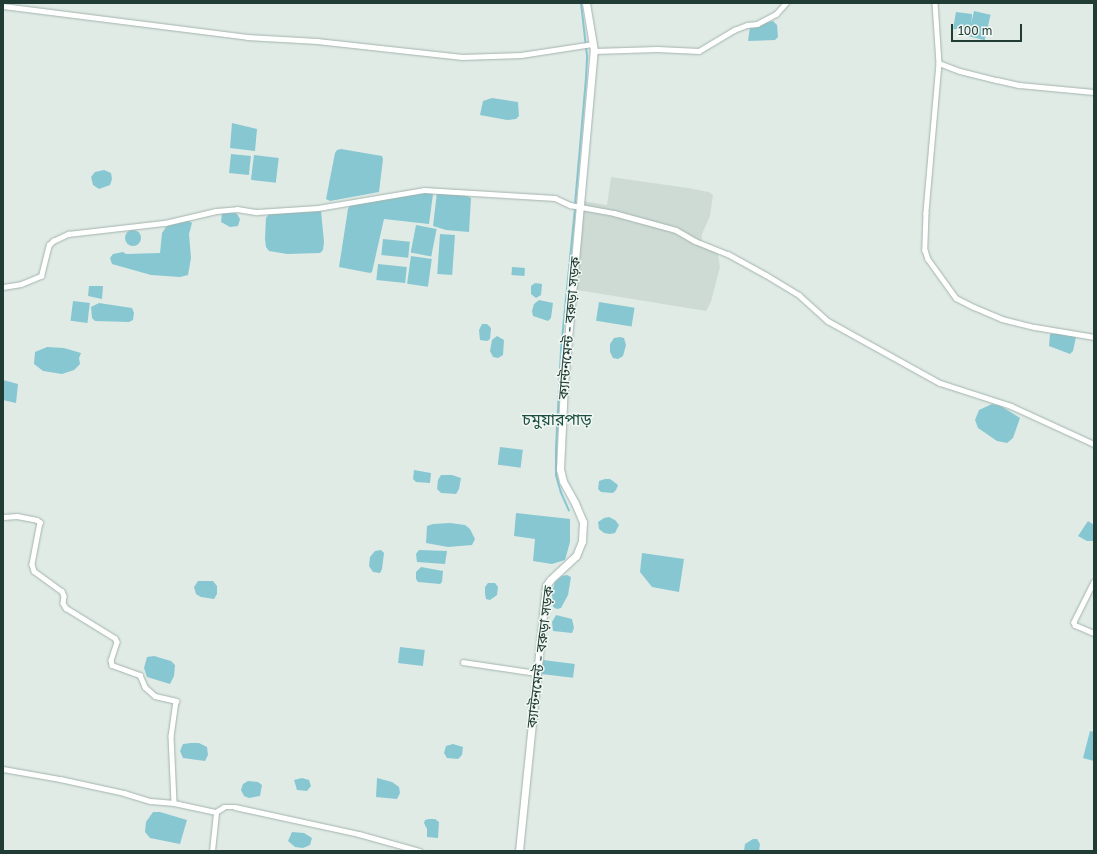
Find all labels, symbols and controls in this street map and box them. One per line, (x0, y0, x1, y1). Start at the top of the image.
scale bar (953, 16, 1024, 42)
text: 100 m (958, 23, 992, 38)
street label: ক্যান্টনমেন্ট - বরুড়া সড়ক (554, 256, 584, 400)
district label: চমুয়ারপাড় (522, 409, 592, 429)
street label: ক্যান্টনমেন্ট - বরুড়া সড়ক (523, 585, 557, 729)

